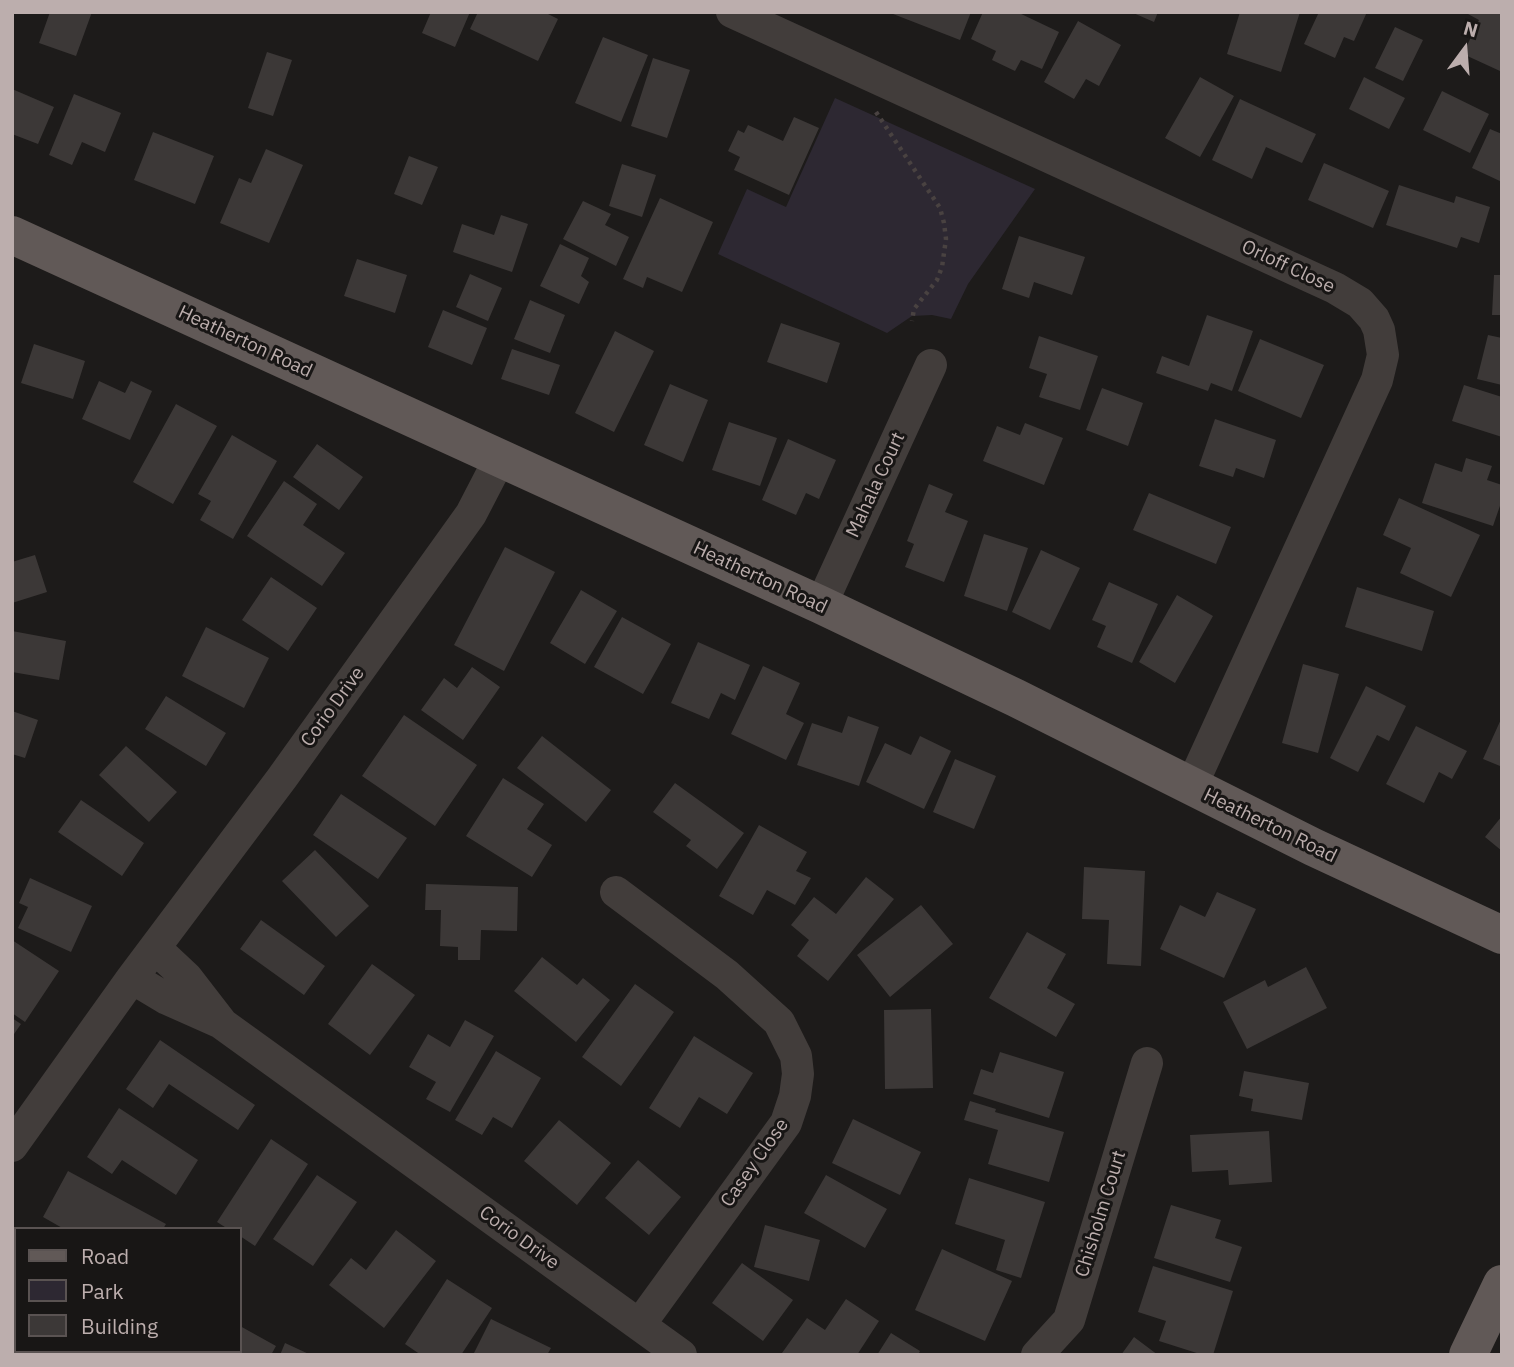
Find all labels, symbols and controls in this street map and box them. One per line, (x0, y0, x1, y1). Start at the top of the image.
north arrow (1430, 14, 1500, 84)
text: N (1461, 15, 1481, 42)
street label: Orloff Close (1238, 235, 1338, 299)
street label: Heatherton Road (174, 301, 316, 383)
street label: Mahala Court (842, 429, 910, 541)
street label: Heatherton Road (689, 537, 831, 619)
street label: Corio Drive (296, 663, 370, 751)
street label: Heatherton Road (1200, 784, 1340, 868)
street label: Casey Close (716, 1114, 794, 1212)
street label: Chisholm Court (1071, 1148, 1131, 1280)
street label: Corio Drive (475, 1201, 563, 1275)
legend (14, 1227, 242, 1353)
text: Road (81, 1242, 129, 1270)
text: Park (81, 1277, 124, 1305)
text: Building (81, 1312, 158, 1340)

